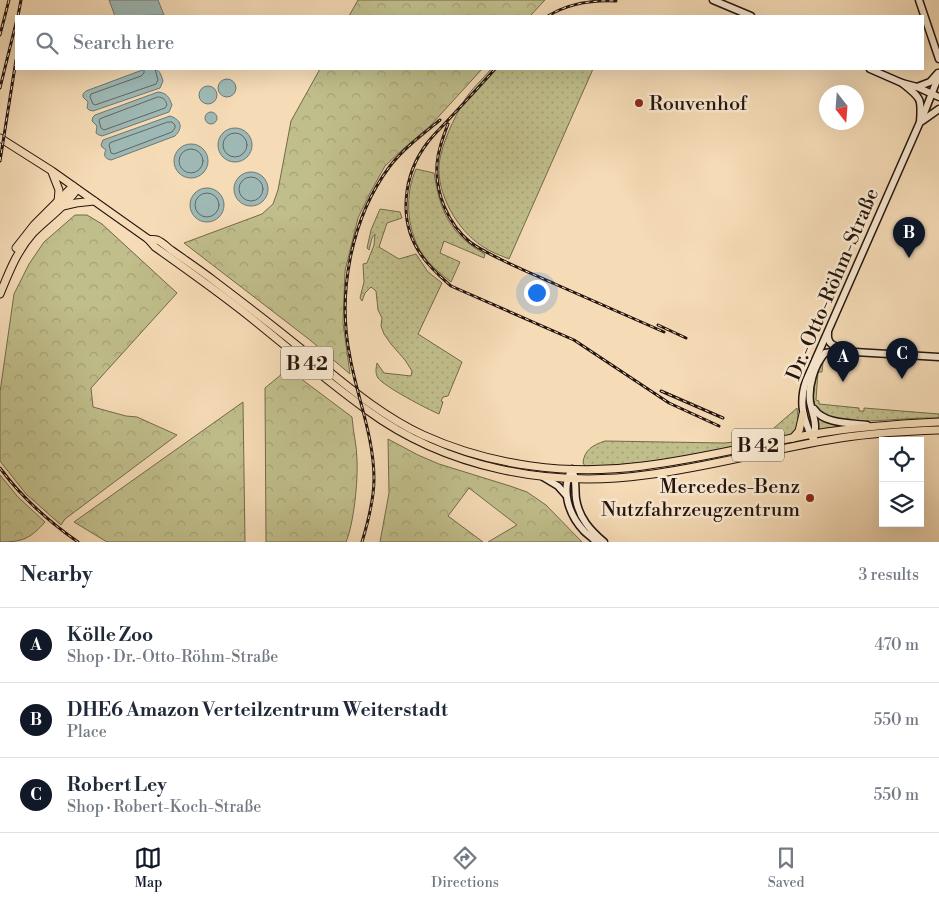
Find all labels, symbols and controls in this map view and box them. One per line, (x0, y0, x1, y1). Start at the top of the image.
search box (15, 15, 924, 70)
icon: search (33, 29, 61, 57)
text: Search here (73, 31, 174, 55)
north arrow (819, 85, 864, 130)
place label: Rouvenhof (649, 92, 748, 117)
marker: Rouvenhof (633, 97, 645, 109)
street label: Dr.-Otto-Röhm-Straße (782, 185, 885, 384)
pin: B (893, 217, 925, 258)
your location (524, 280, 550, 306)
pin: C (886, 338, 918, 379)
pin: A (827, 341, 859, 382)
road number: B 42 (281, 346, 333, 379)
road number: B 42 (732, 428, 784, 462)
map controls (879, 437, 924, 527)
button: locate (879, 437, 924, 482)
place label: Mercedes-Benz Nutzfahrzeugzentrum (601, 475, 800, 523)
button: layers (879, 482, 924, 527)
marker: Mercedes-Benz Nutzfahrzeugzentrum (804, 492, 816, 504)
text: Nearby (20, 562, 93, 588)
text: 3 results (858, 565, 919, 585)
text: Kölle Zoo (67, 623, 153, 647)
text: A (30, 635, 42, 655)
text: 470 m (875, 635, 919, 655)
text: Shop · Dr.-Otto-Röhm-Straße (67, 647, 278, 667)
text: DHE6 Amazon Verteilzentrum Weiterstadt (67, 698, 448, 722)
text: B (30, 710, 42, 730)
text: 550 m (873, 710, 919, 730)
text: Place (67, 722, 107, 742)
text: Robert Ley (67, 773, 167, 797)
text: C (30, 785, 42, 805)
text: 550 m (873, 785, 919, 805)
text: Shop · Robert-Koch-Straße (67, 797, 261, 817)
tab: Map (134, 844, 162, 892)
tab: Directions (431, 844, 499, 892)
tab: Saved (768, 844, 805, 892)

